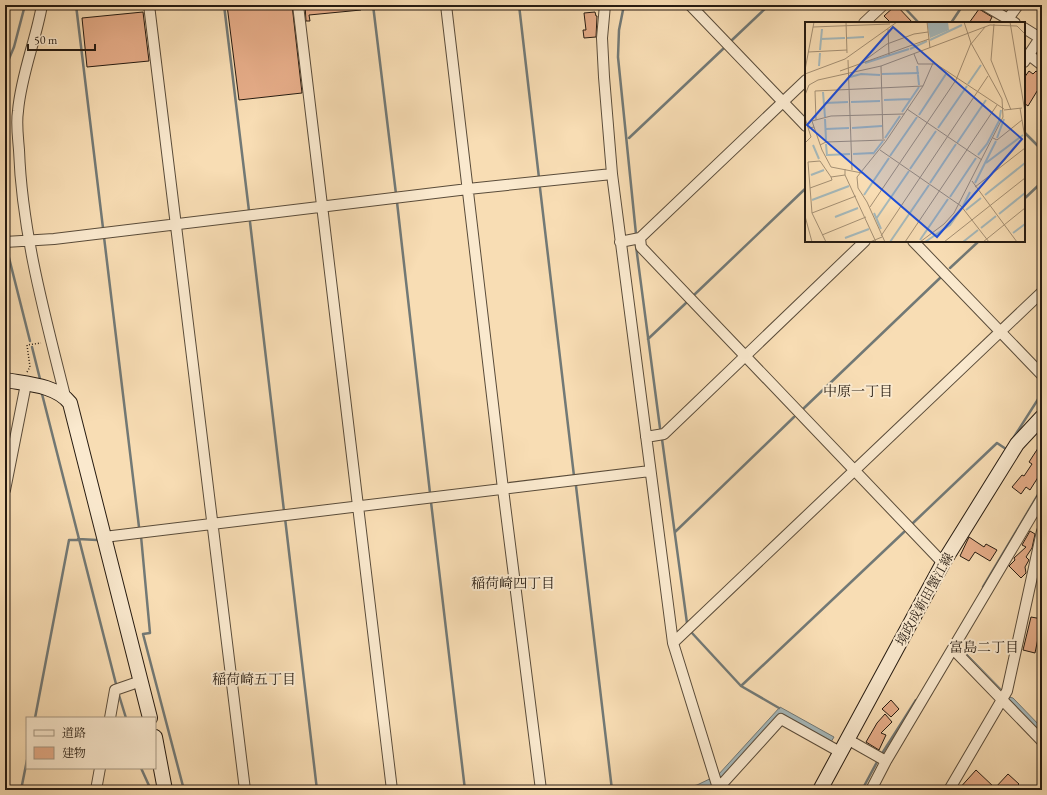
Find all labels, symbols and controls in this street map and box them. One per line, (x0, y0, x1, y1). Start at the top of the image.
inset map (805, 22, 1025, 242)
scale bar (28, 26, 95, 52)
text: 50 m (34, 32, 58, 48)
district label: 中原一丁目 (823, 382, 893, 400)
street label: 境政成新田蟹江線 (892, 550, 957, 649)
district label: 稲荷崎四丁目 (471, 574, 555, 592)
district label: 富島二丁目 (949, 638, 1019, 656)
district label: 稲荷崎五丁目 (212, 670, 296, 688)
legend (26, 717, 156, 769)
text: 道路 (62, 725, 86, 741)
text: 建物 (62, 745, 86, 761)

